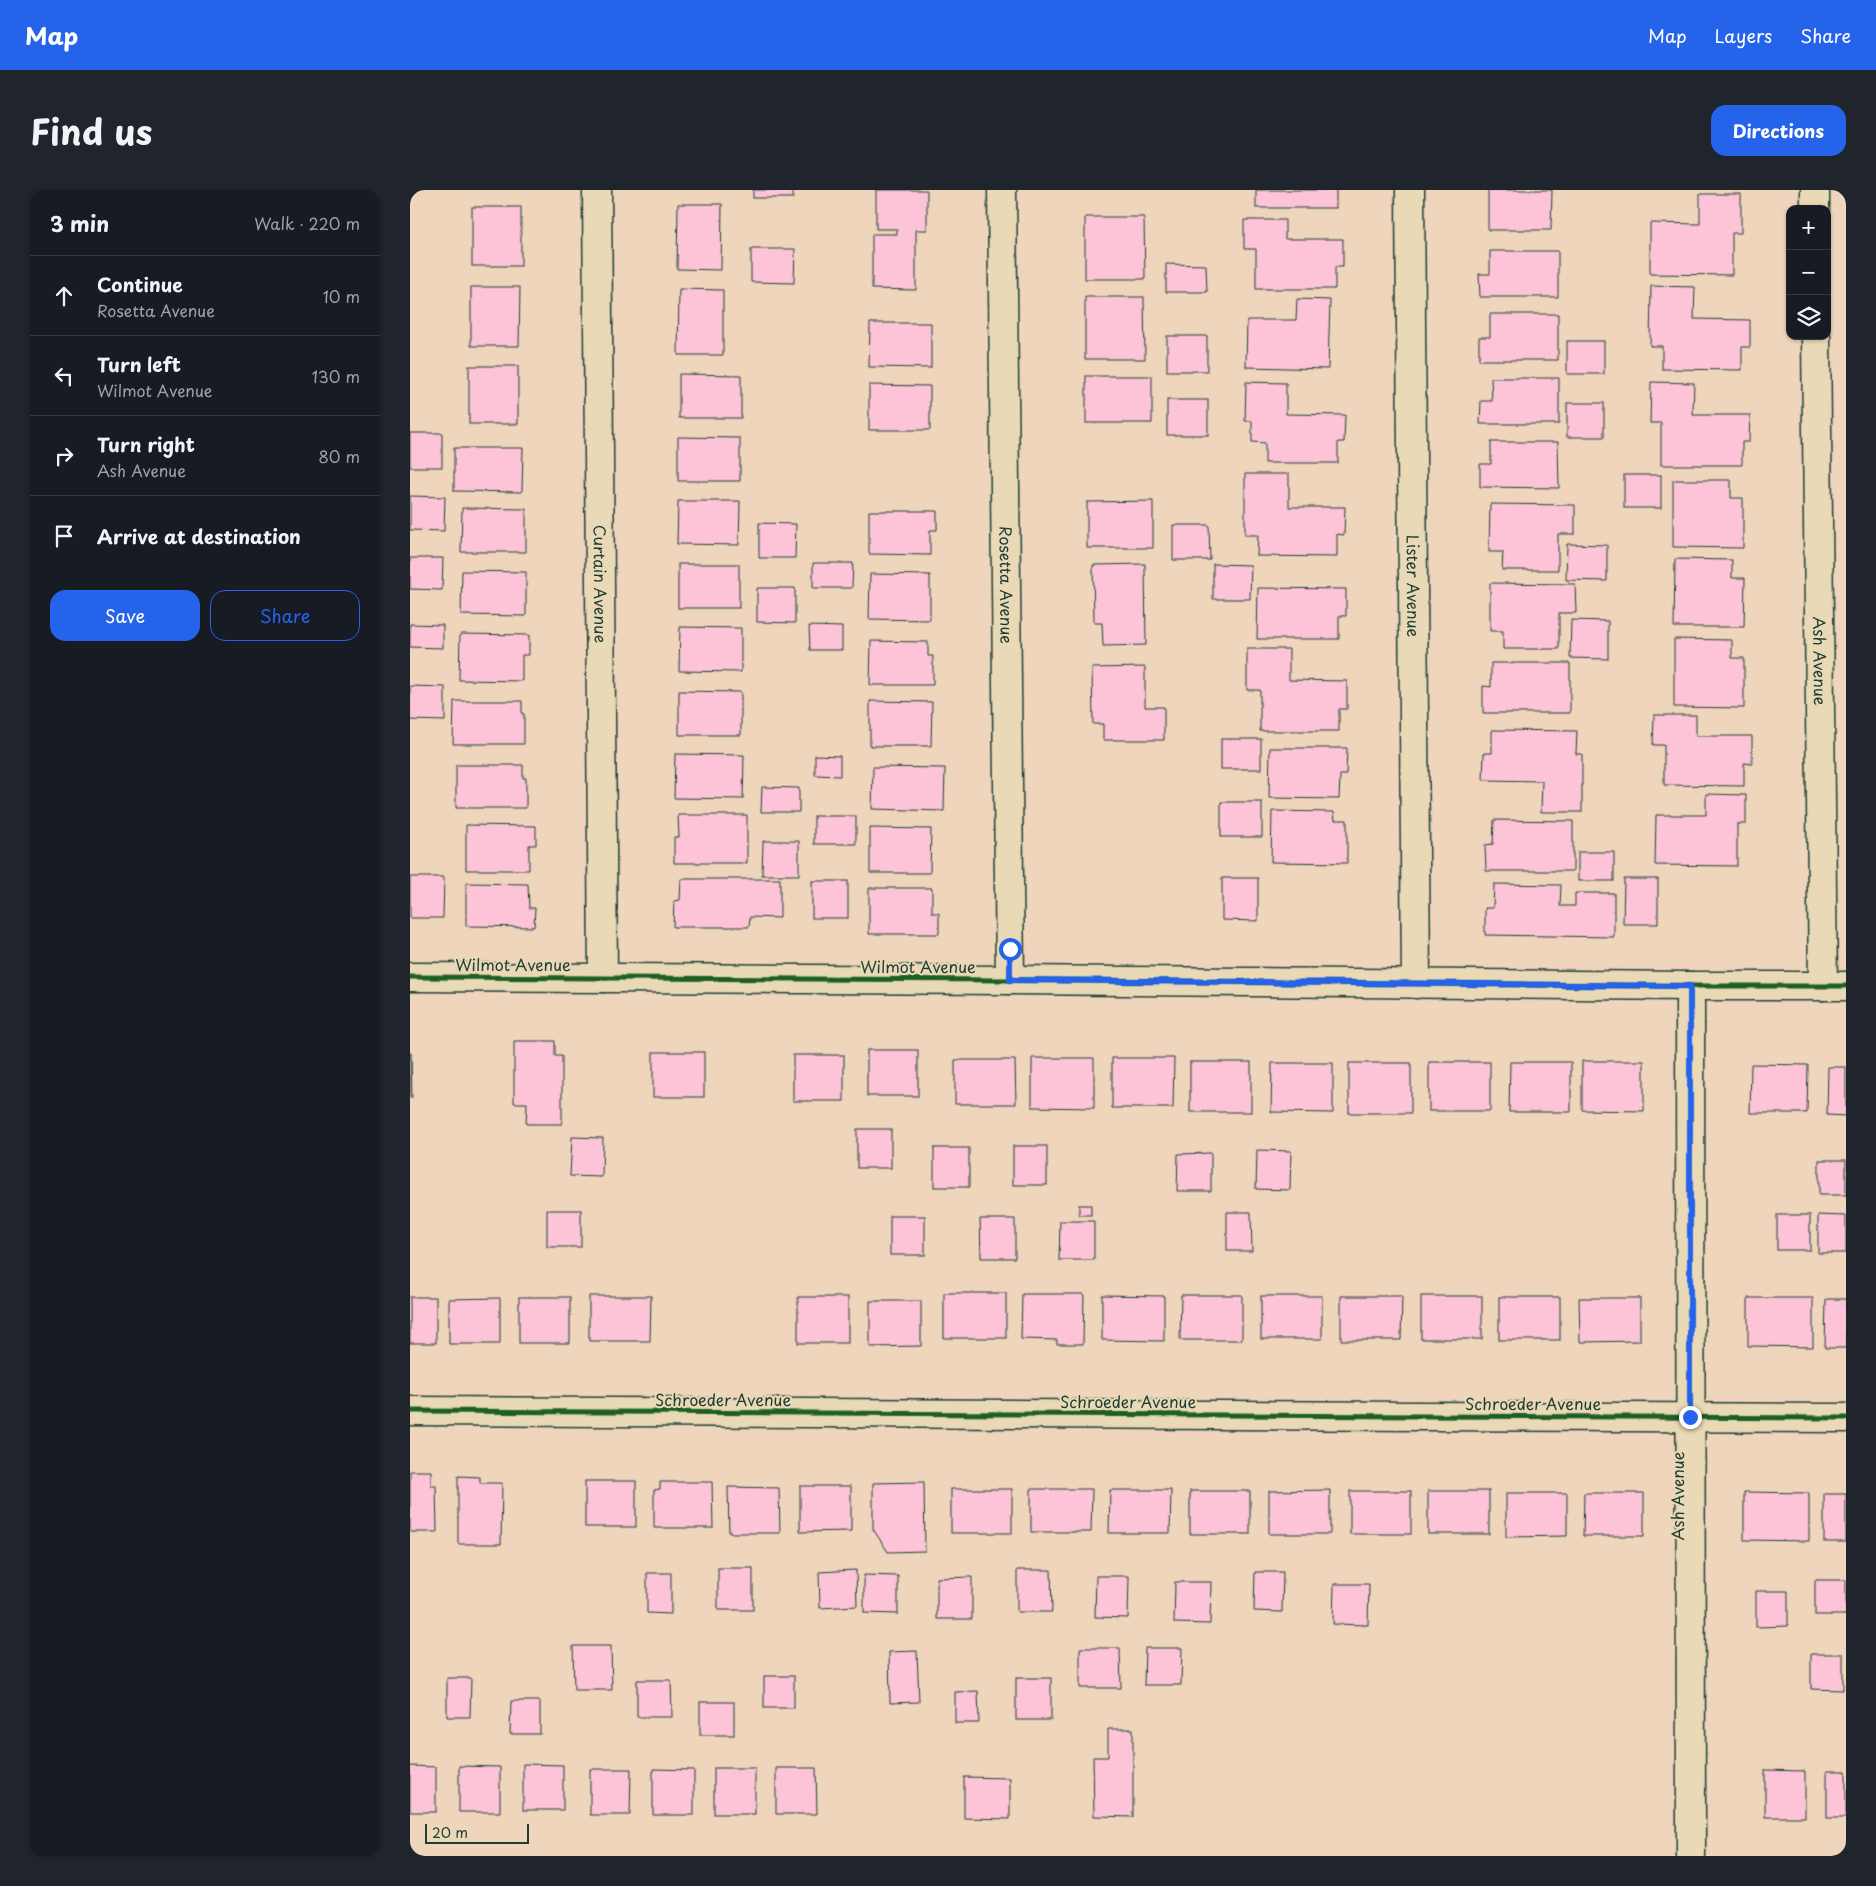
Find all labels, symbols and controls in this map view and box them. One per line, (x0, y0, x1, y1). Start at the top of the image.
text: Map (25, 17, 78, 53)
text: Map (1648, 22, 1687, 49)
text: Layers (1715, 22, 1772, 49)
text: Share (1800, 22, 1851, 49)
text: Find us (30, 104, 152, 157)
button: Directions (1711, 105, 1846, 156)
map controls (1786, 205, 1831, 340)
button: + (1786, 205, 1831, 250)
text: 3 min (50, 207, 109, 239)
text: Walk · 220 m (254, 211, 360, 235)
button: − (1786, 250, 1831, 295)
text: Continue (97, 270, 183, 298)
icon: ahead (50, 282, 78, 310)
text: 10 m (323, 284, 360, 308)
button: layers (1786, 295, 1831, 340)
text: Rosetta Avenue (97, 298, 215, 322)
text: Turn left (97, 350, 181, 378)
icon: left (50, 362, 78, 390)
text: 130 m (312, 364, 360, 388)
text: Wilmot Avenue (97, 378, 213, 402)
text: Turn right (97, 430, 195, 458)
icon: right (50, 442, 78, 470)
text: 80 m (318, 444, 360, 468)
text: Ash Avenue (97, 458, 186, 482)
icon: arrive (50, 522, 78, 550)
text: Arrive at destination (97, 522, 301, 550)
street label: Curtain Avenue (589, 525, 613, 643)
street label: Rosetta Avenue (994, 526, 1020, 644)
street label: Lister Avenue (1402, 535, 1426, 638)
button: Save (50, 590, 200, 641)
button: Share (210, 590, 360, 641)
street label: Ash Avenue (1808, 616, 1833, 706)
route start (999, 938, 1022, 961)
street label: Wilmot Avenue (455, 952, 571, 976)
street label: Wilmot Avenue (860, 954, 976, 978)
street label: Schroeder Avenue (655, 1387, 791, 1411)
street label: Schroeder Avenue (1060, 1389, 1196, 1413)
street label: Schroeder Avenue (1465, 1391, 1601, 1415)
route end (1679, 1406, 1702, 1429)
street label: Ash Avenue (1665, 1451, 1689, 1540)
scale bar (425, 1821, 529, 1844)
text: 20 m (432, 1822, 468, 1843)

